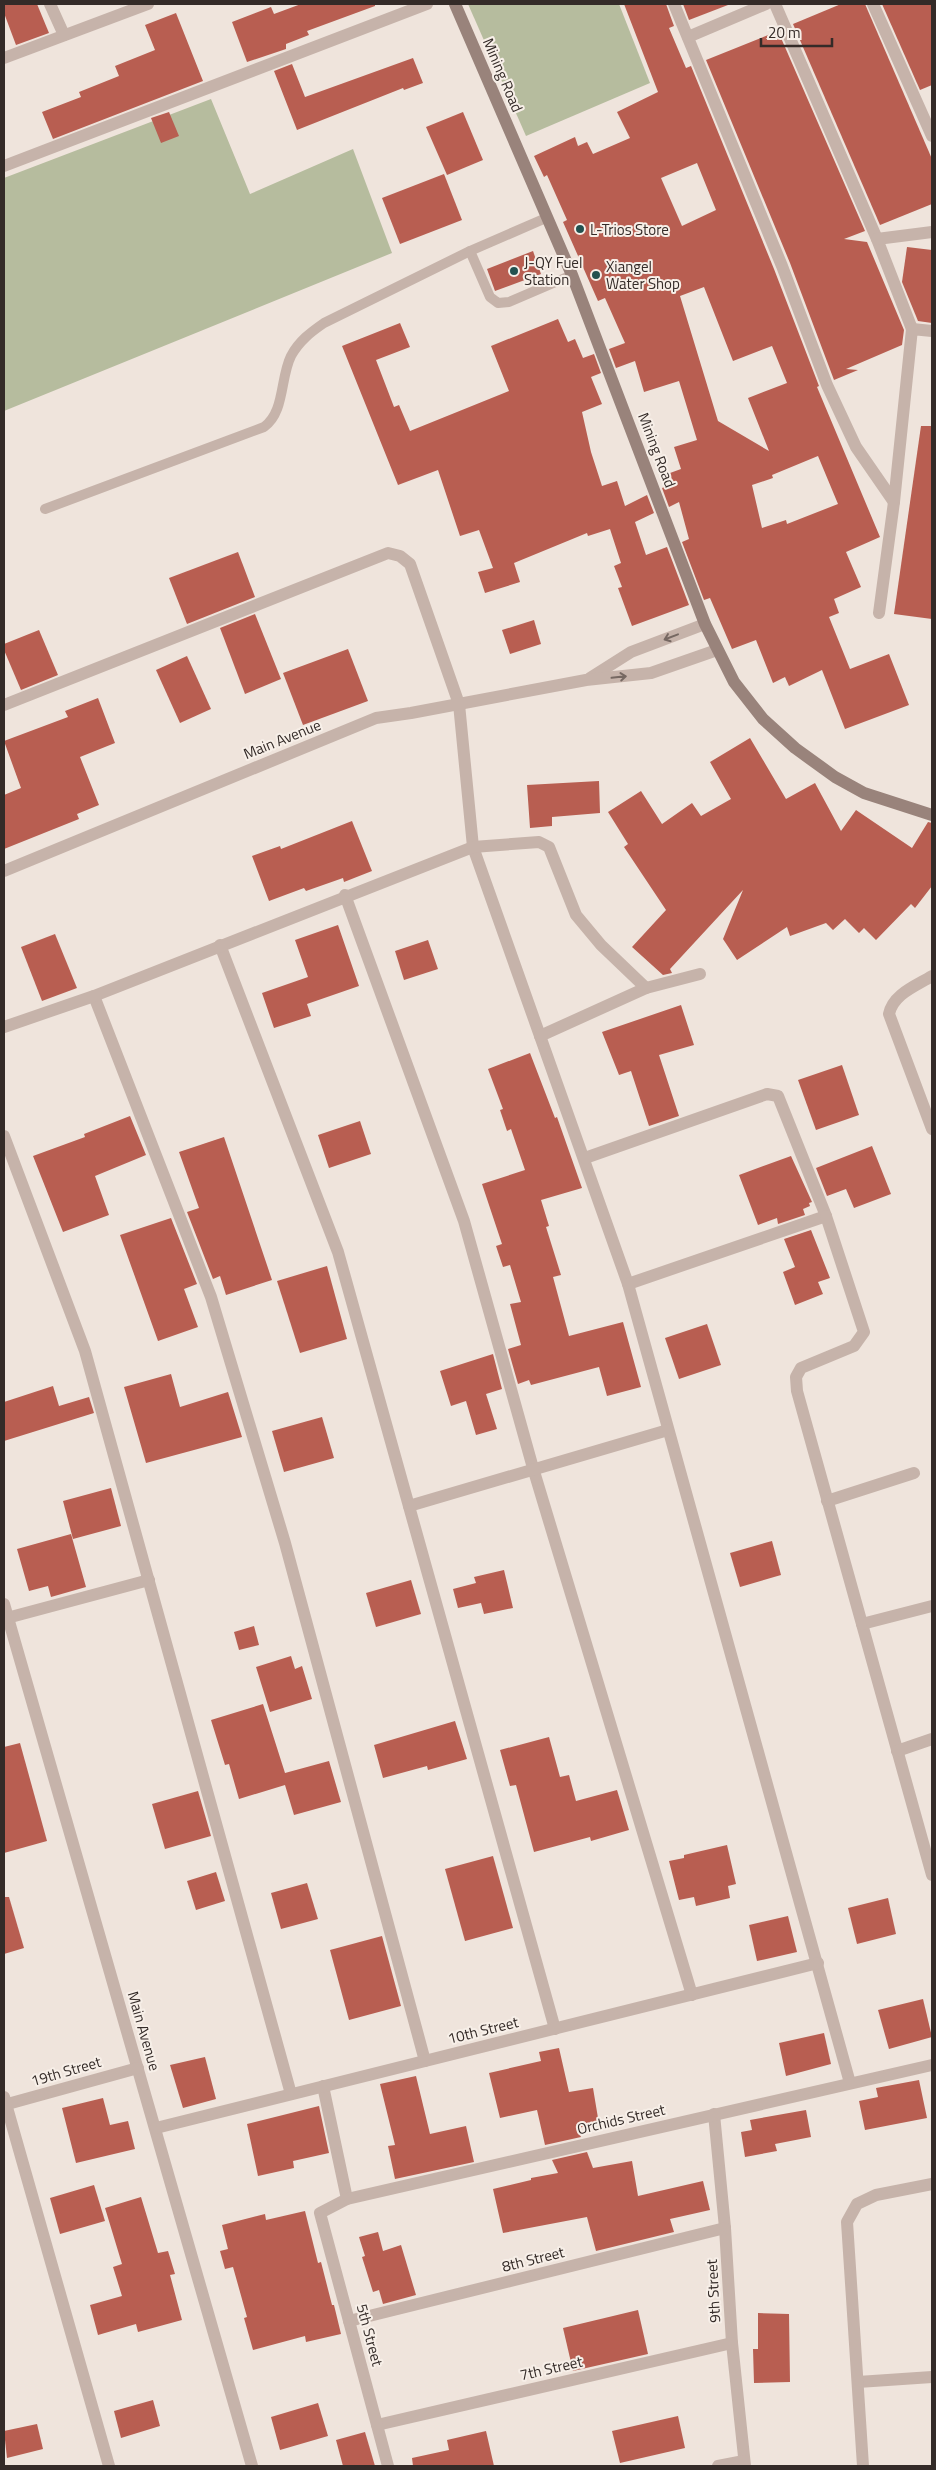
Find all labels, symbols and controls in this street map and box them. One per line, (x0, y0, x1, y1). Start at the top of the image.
scale bar (761, 15, 832, 47)
text: 20 m (768, 21, 801, 44)
street label: Mining Road (477, 34, 529, 116)
place label: L-Trios Store (590, 218, 669, 241)
marker: L-Trios Store (574, 223, 586, 235)
place label: J-QY Fuel Station (524, 251, 582, 291)
place label: Xiangel Water Shop (606, 255, 680, 295)
marker: J-QY Fuel Station (508, 265, 520, 277)
marker: Xiangel Water Shop (590, 269, 602, 281)
street label: Mining Road (632, 409, 682, 491)
one-way arrow (664, 633, 679, 642)
one-way arrow (610, 672, 626, 682)
street label: Main Avenue (240, 713, 324, 765)
street label: Main Avenue (122, 1989, 166, 2073)
street label: 10th Street (445, 2010, 521, 2050)
street label: 19th Street (28, 2050, 105, 2092)
street label: Orchids Street (575, 2098, 668, 2140)
street label: 8th Street (499, 2240, 567, 2278)
street label: 9th Street (700, 2258, 726, 2323)
street label: 5th Street (351, 2301, 390, 2369)
street label: 7th Street (517, 2349, 585, 2386)

